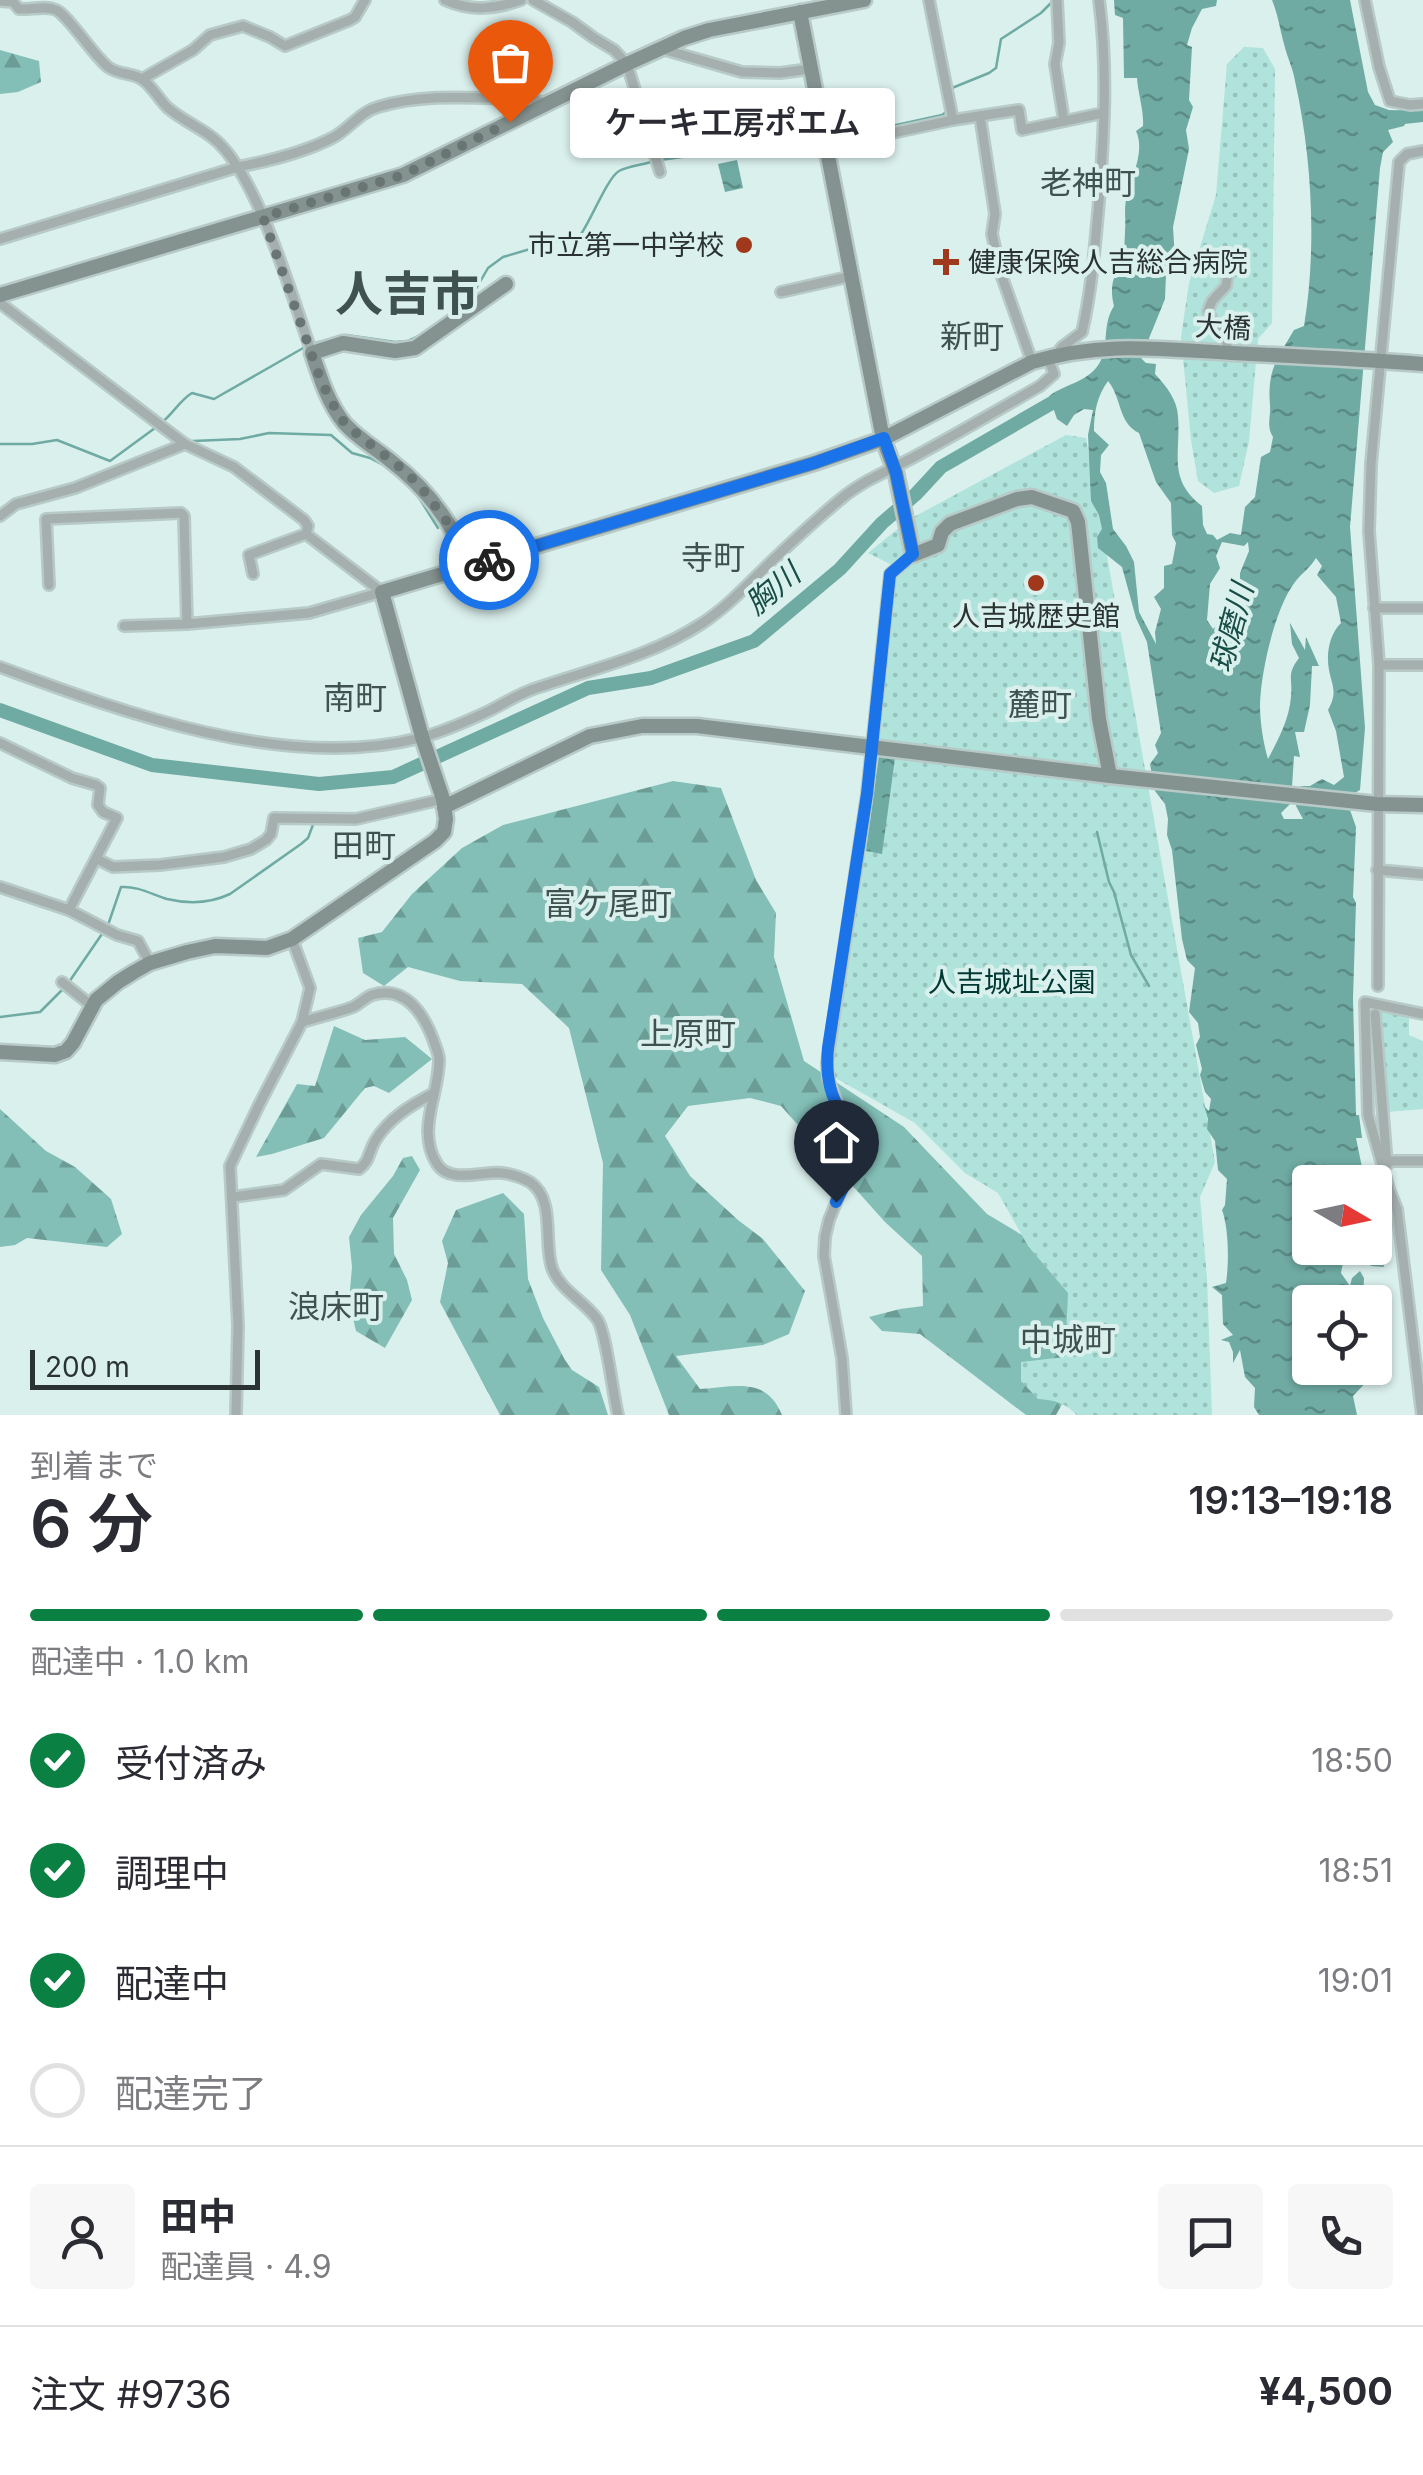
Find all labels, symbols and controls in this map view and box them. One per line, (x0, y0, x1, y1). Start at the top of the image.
pin (468, 20, 553, 123)
icon: bag (483, 35, 538, 90)
callout: ケーキ工房ポエム (570, 87, 895, 157)
text: ケーキ工房ポエム (604, 103, 861, 142)
district label: 老神町 (1040, 163, 1136, 202)
place label: 市立第一中学校 (528, 228, 724, 262)
marker: 市立第一中学校 (733, 234, 755, 256)
place label: 健康保険人吉総合病院 (968, 245, 1248, 279)
marker: 健康保険人吉総合病院 (933, 249, 959, 275)
district label: 人吉市 (335, 264, 479, 323)
street label: 大橋 (1194, 309, 1252, 345)
district label: 新町 (940, 317, 1004, 356)
courier (439, 510, 539, 610)
icon: bike (462, 533, 517, 588)
district label: 寺町 (681, 538, 745, 577)
water label: 胸川 (738, 553, 809, 621)
marker: 人吉城歴史館 (1025, 572, 1047, 594)
water label: 球磨川 (1202, 577, 1261, 676)
place label: 人吉城歴史館 (952, 599, 1120, 633)
district label: 南町 (323, 678, 387, 717)
district label: 麓町 (1008, 685, 1072, 724)
district label: 田町 (332, 826, 396, 865)
district label: 富ケ尾町 (544, 884, 672, 923)
park label: 人吉城址公園 (928, 965, 1096, 999)
district label: 上原町 (640, 1014, 736, 1053)
pin (794, 1100, 879, 1203)
icon: home (809, 1115, 864, 1170)
north arrow (1292, 1165, 1392, 1265)
map controls (1292, 1165, 1392, 1385)
button: locate (1292, 1285, 1392, 1385)
district label: 浪床町 (288, 1287, 384, 1326)
district label: 中城町 (1020, 1320, 1116, 1359)
scale bar (30, 1345, 260, 1390)
text: 200 m (45, 1350, 130, 1384)
text: 到着まで (30, 1446, 158, 1485)
text: 19:13–19:18 (1188, 1477, 1393, 1523)
text: 6 分 (30, 1484, 153, 1563)
text: 配達中 · 1.0 km (30, 1642, 249, 1681)
icon: check (30, 1733, 85, 1788)
text: 受付済み (115, 1740, 267, 1786)
text: 18:50 (1311, 1741, 1393, 1780)
icon: check (30, 1843, 85, 1898)
text: 調理中 (115, 1850, 229, 1896)
text: 18:51 (1319, 1851, 1393, 1890)
icon: check (30, 1953, 85, 2008)
text: 配達中 (115, 1960, 229, 2006)
text: 19:01 (1318, 1961, 1393, 2000)
text: 配達完了 (115, 2070, 267, 2116)
button: person (30, 2184, 135, 2289)
button: chat (1158, 2184, 1263, 2289)
button: phone (1288, 2184, 1393, 2289)
text: 田中 (160, 2193, 236, 2239)
text: 配達員 · 4.9 (160, 2247, 332, 2286)
text: ¥4,500 (1259, 2368, 1393, 2414)
text: 注文 #9736 (30, 2371, 232, 2417)

